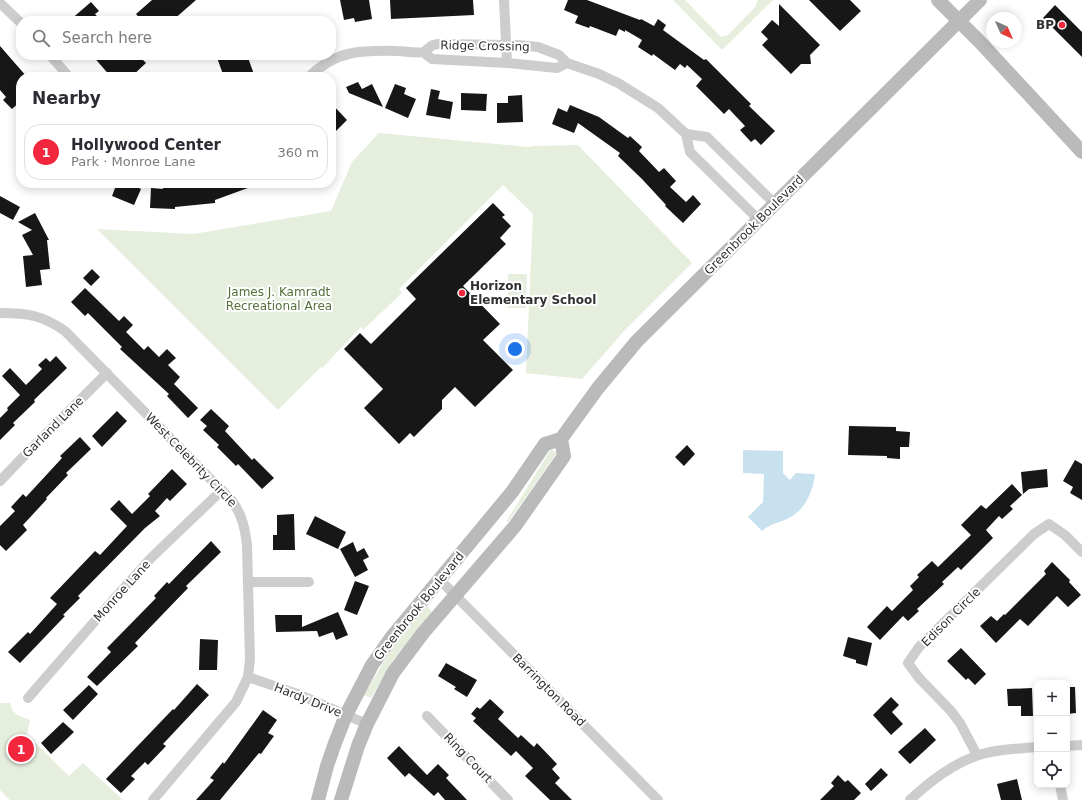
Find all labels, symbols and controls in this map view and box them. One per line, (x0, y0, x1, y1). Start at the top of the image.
north arrow (986, 12, 1022, 48)
search box (16, 16, 336, 60)
place label: BP (1036, 18, 1054, 32)
marker: BP (1057, 20, 1067, 30)
icon: search (30, 27, 52, 49)
text: Search here (62, 29, 152, 47)
street label: Ridge Crossing (440, 38, 530, 54)
text: Nearby (32, 88, 101, 108)
text: Hollywood Center (71, 136, 221, 154)
text: 1 (41, 145, 51, 160)
text: 360 m (277, 145, 319, 160)
text: Park · Monroe Lane (71, 154, 196, 169)
street label: Greenbrook Boulevard (701, 172, 807, 278)
place label: Horizon Elementary School (470, 279, 596, 307)
park label: James J. Kamradt Recreational Area (226, 285, 332, 313)
marker: Horizon Elementary School (457, 288, 467, 298)
your location (505, 339, 525, 359)
street label: Garland Lane (20, 394, 86, 460)
street label: West Celebrity Circle (143, 410, 239, 510)
street label: Greenbrook Boulevard (371, 549, 467, 663)
street label: Monroe Lane (91, 558, 153, 624)
street label: Edison Circle (919, 585, 983, 649)
street label: Barrington Road (510, 651, 588, 729)
street label: Hardy Drive (272, 680, 344, 720)
map controls (1034, 680, 1070, 788)
button: + (1034, 680, 1070, 716)
button: − (1034, 716, 1070, 752)
street label: Ring Court (441, 730, 495, 786)
pin: 1 (8, 734, 34, 764)
button: locate (1034, 752, 1070, 788)

